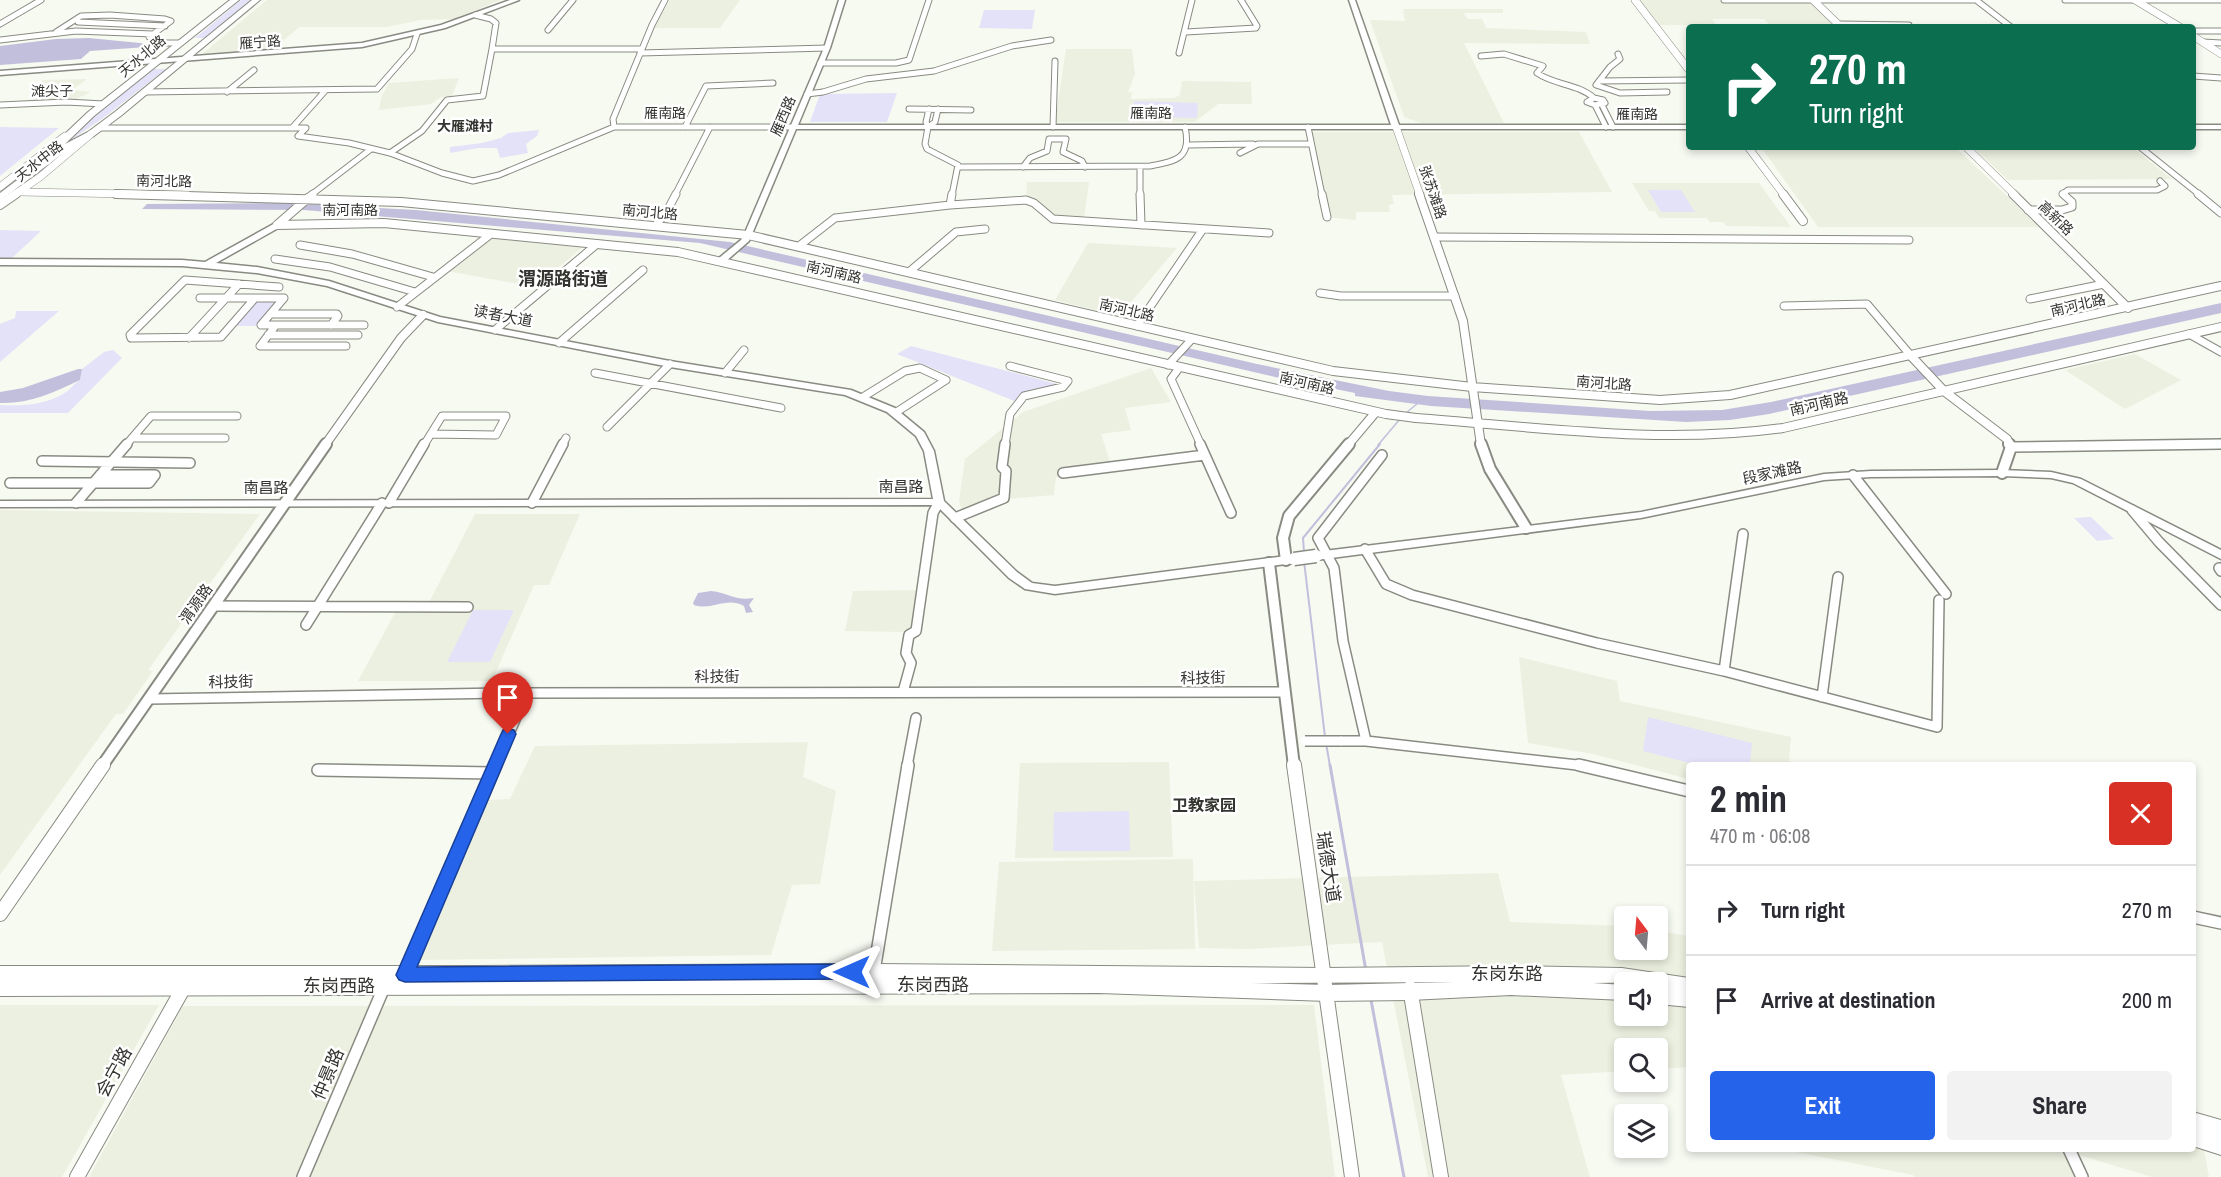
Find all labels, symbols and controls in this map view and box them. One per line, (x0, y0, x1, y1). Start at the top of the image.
street label: 天水北路 (115, 31, 169, 81)
street label: 雁宁路 (238, 32, 282, 52)
text: 270 m (1809, 41, 1907, 97)
icon: right (1710, 48, 1788, 126)
street label: 滩尖子 (31, 82, 73, 100)
street label: 雁西路 (767, 93, 799, 139)
text: Turn right (1809, 95, 1903, 131)
street label: 雁南路 (644, 104, 686, 122)
street label: 雁南路 (1130, 104, 1172, 122)
street label: 雁南路 (1616, 105, 1658, 123)
district label: 大雁滩村 (437, 117, 493, 135)
street label: 天水中路 (11, 137, 67, 185)
street label: 张苏滩路 (1415, 163, 1451, 221)
street label: 南河北路 (136, 172, 192, 190)
street label: 高新路 (2035, 197, 2077, 239)
street label: 南河南路 (322, 201, 378, 219)
street label: 南河北路 (621, 201, 679, 223)
street label: 南河南路 (805, 257, 863, 287)
district label: 渭源路街道 (518, 266, 608, 291)
street label: 南河北路 (2049, 290, 2107, 320)
street label: 南河北路 (1098, 295, 1156, 325)
street label: 读者大道 (472, 299, 535, 332)
street label: 南河南路 (1278, 368, 1336, 398)
street label: 南河北路 (1575, 372, 1633, 394)
street label: 南河南路 (1787, 387, 1850, 420)
street label: 段家滩路 (1740, 456, 1803, 489)
street label: 南昌路 (878, 476, 924, 497)
street label: 南昌路 (243, 477, 289, 498)
street label: 渭源路 (174, 579, 217, 628)
street label: 科技街 (694, 666, 740, 687)
street label: 科技街 (1180, 667, 1226, 688)
street label: 科技街 (208, 671, 254, 692)
pin (482, 672, 533, 734)
icon: arrive (491, 681, 524, 714)
text: 2 min (1710, 775, 1787, 823)
button: close (2109, 782, 2172, 845)
district label: 卫教家园 (1172, 794, 1236, 816)
text: 470 m · 06:08 (1710, 822, 1810, 849)
street label: 瑞德大道 (1311, 829, 1346, 904)
icon: right (1710, 894, 1743, 927)
text: Turn right (1761, 895, 1845, 925)
text: 270 m (2122, 895, 2172, 925)
north arrow (1614, 906, 1668, 960)
map controls (1614, 906, 1668, 1158)
position arrow (820, 940, 884, 1004)
street label: 东岗东路 (1471, 961, 1543, 986)
street label: 东岗西路 (897, 972, 969, 997)
button: sound (1614, 972, 1668, 1026)
street label: 东岗西路 (303, 973, 375, 998)
icon: arrive (1710, 984, 1743, 1017)
text: Arrive at destination (1761, 985, 1935, 1015)
text: 200 m (2122, 985, 2172, 1015)
button: search (1614, 1038, 1668, 1092)
street label: 会宁路 (90, 1042, 138, 1101)
street label: 仲景路 (305, 1044, 350, 1104)
button: Exit (1710, 1071, 1935, 1140)
button: Share (1947, 1071, 2172, 1140)
button: layers (1614, 1104, 1668, 1158)

